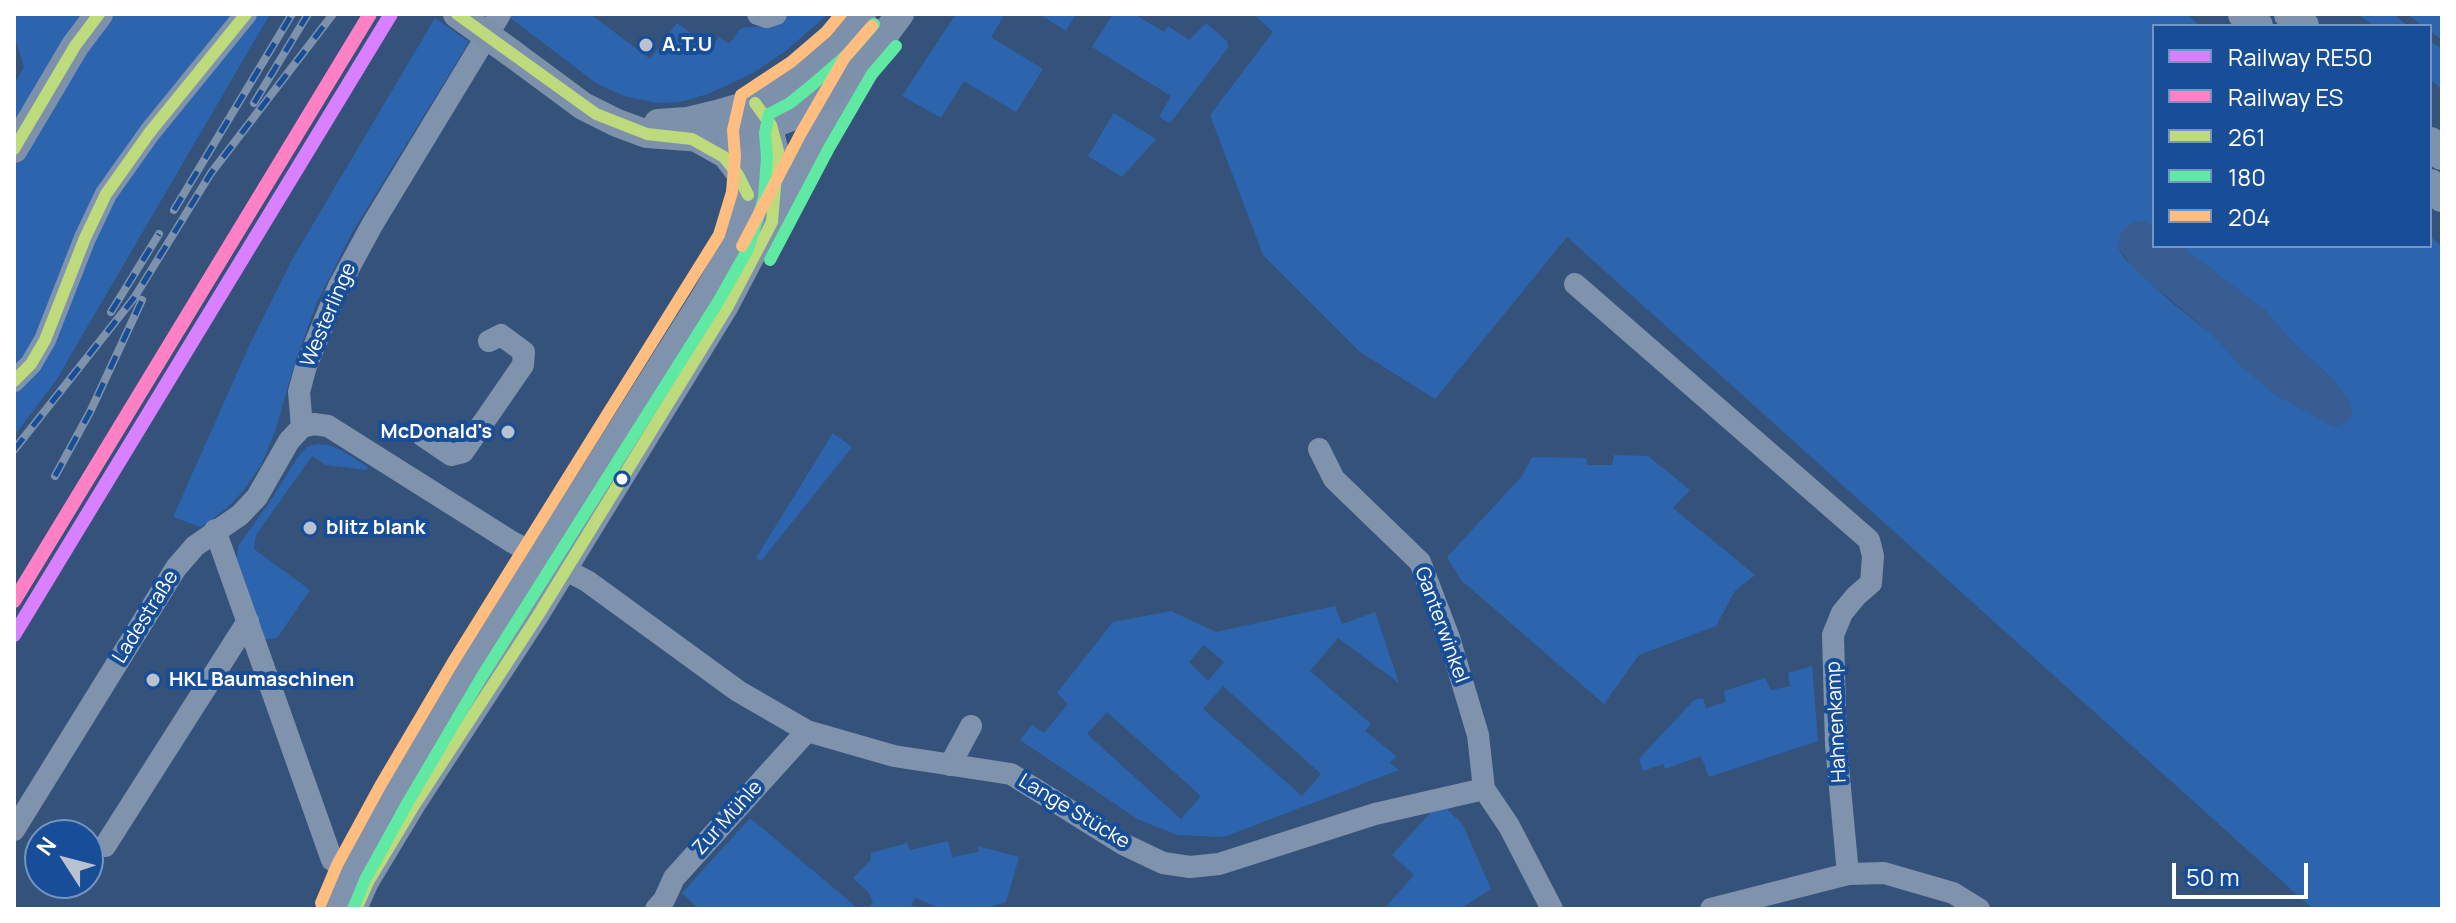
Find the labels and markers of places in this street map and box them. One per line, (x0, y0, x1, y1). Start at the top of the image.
place label: A.T.U (662, 33, 712, 57)
marker: A.T.U (637, 36, 655, 54)
place label: McDonald's (381, 420, 492, 444)
marker: McDonald's (499, 423, 517, 441)
unlabelled marker (614, 471, 630, 487)
place label: blitz blank (326, 516, 426, 540)
marker: blitz blank (301, 519, 319, 537)
place label: HKL Baumaschinen (169, 668, 354, 692)
marker: HKL Baumaschinen (144, 671, 162, 689)

